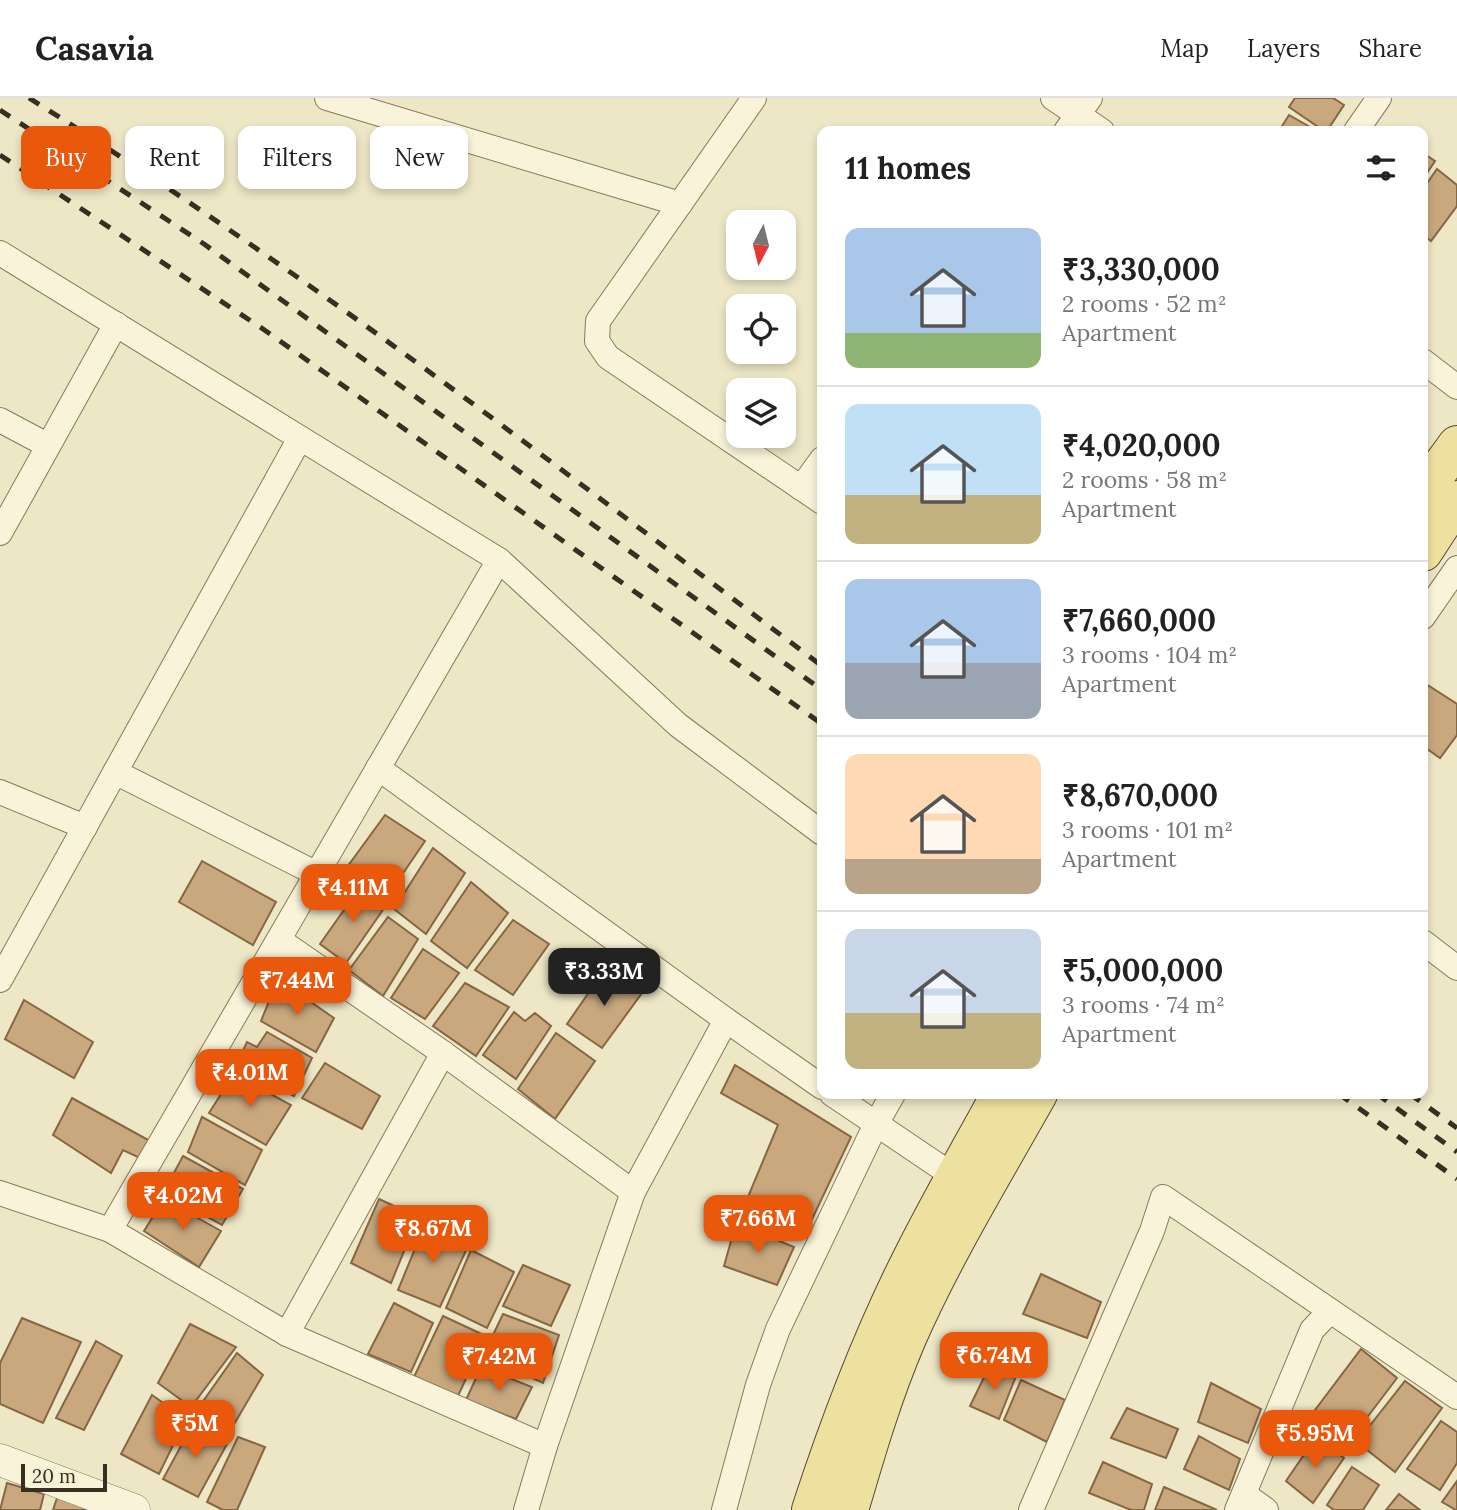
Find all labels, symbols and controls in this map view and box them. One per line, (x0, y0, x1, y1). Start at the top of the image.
text: Casavia (35, 27, 154, 69)
text: Map (1160, 33, 1209, 64)
text: Layers (1247, 33, 1320, 64)
text: Share (1358, 33, 1422, 64)
chip: Buy (21, 126, 111, 189)
chip: Rent (125, 126, 224, 189)
chip: Filters (238, 126, 356, 189)
chip: New (370, 126, 468, 189)
text: 11 homes (845, 149, 971, 187)
icon: filters (1362, 149, 1400, 187)
north arrow (726, 210, 796, 280)
map controls (726, 210, 796, 448)
text: ₹3,330,000 (1062, 250, 1220, 288)
icon: home (901, 256, 985, 340)
text: 2 rooms · 52 m² (1062, 289, 1227, 318)
button: locate (726, 294, 796, 364)
text: Apartment (1062, 318, 1177, 347)
button: layers (726, 378, 796, 448)
text: ₹4,020,000 (1062, 426, 1221, 464)
icon: home (901, 432, 985, 516)
text: 2 rooms · 58 m² (1062, 465, 1227, 494)
text: Apartment (1062, 494, 1177, 523)
text: ₹7,660,000 (1062, 601, 1216, 639)
icon: home (901, 607, 985, 691)
text: 3 rooms · 104 m² (1062, 640, 1237, 669)
text: Apartment (1062, 669, 1177, 698)
text: ₹8,670,000 (1062, 776, 1218, 814)
icon: home (901, 782, 985, 866)
text: 3 rooms · 101 m² (1062, 815, 1233, 844)
text: Apartment (1062, 844, 1177, 873)
pin: ₹4.11M (296, 864, 410, 924)
text: ₹4.11M (317, 872, 389, 901)
pin: ₹3.33M (547, 948, 661, 1008)
text: ₹5,000,000 (1062, 951, 1223, 989)
text: ₹3.33M (564, 956, 644, 985)
icon: home (901, 957, 985, 1041)
pin: ₹7.44M (240, 958, 354, 1017)
text: ₹7.44M (259, 965, 335, 994)
text: 3 rooms · 74 m² (1062, 990, 1225, 1019)
text: Apartment (1062, 1019, 1177, 1048)
pin: ₹4.01M (193, 1049, 307, 1109)
text: ₹4.01M (211, 1057, 289, 1086)
pin: ₹4.02M (126, 1172, 240, 1232)
text: ₹4.02M (143, 1180, 223, 1209)
pin: ₹7.66M (701, 1196, 815, 1255)
text: ₹7.66M (720, 1203, 796, 1232)
pin: ₹8.67M (376, 1206, 490, 1265)
text: ₹8.67M (394, 1213, 472, 1242)
pin: ₹6.74M (937, 1332, 1051, 1392)
pin: ₹7.42M (442, 1334, 556, 1393)
text: ₹6.74M (956, 1340, 1032, 1369)
text: ₹7.42M (461, 1341, 537, 1370)
pin: ₹5M (161, 1400, 229, 1460)
text: ₹5M (171, 1408, 219, 1437)
pin: ₹5.95M (1258, 1410, 1372, 1470)
text: ₹5.95M (1276, 1418, 1354, 1447)
scale bar (21, 1461, 107, 1493)
text: 20 m (32, 1464, 76, 1488)

